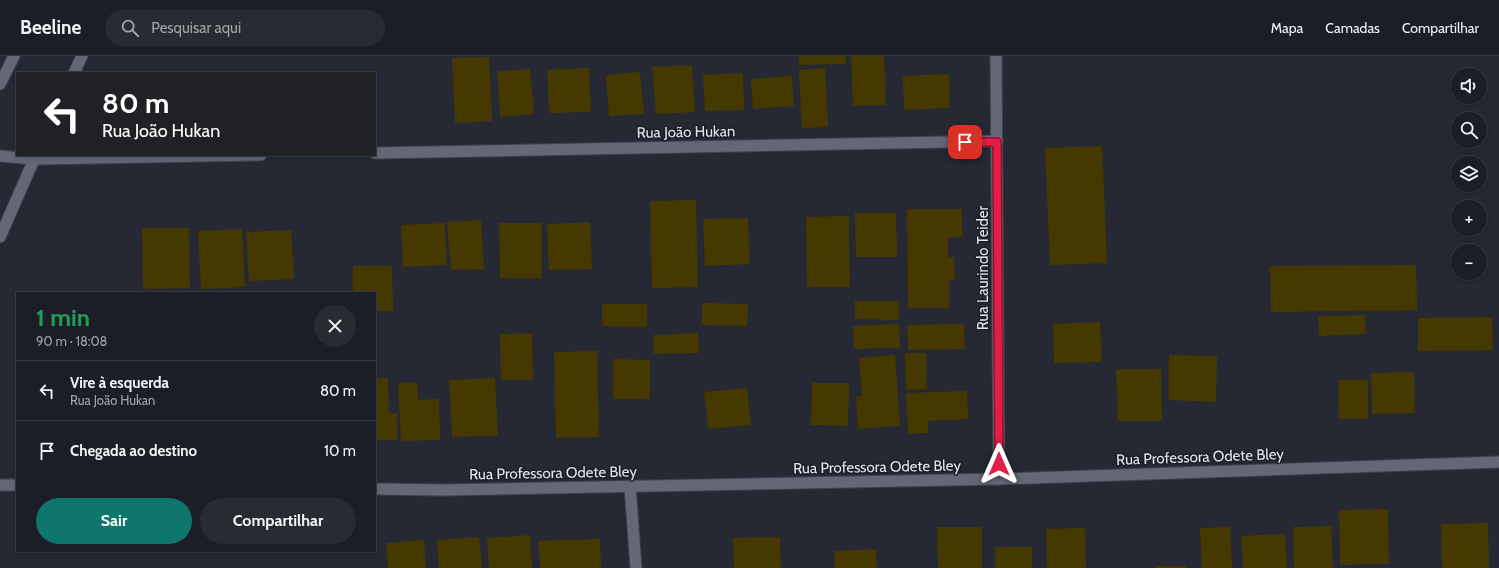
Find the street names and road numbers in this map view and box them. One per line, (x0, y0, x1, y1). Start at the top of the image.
street label: Rua João Hukan (637, 122, 735, 142)
street label: Rua Laurindo Teider (974, 205, 992, 330)
street label: Rua Professora Odete Bley (1116, 445, 1285, 469)
street label: Rua Professora Odete Bley (793, 457, 962, 477)
street label: Rua Professora Odete Bley (469, 463, 638, 483)

